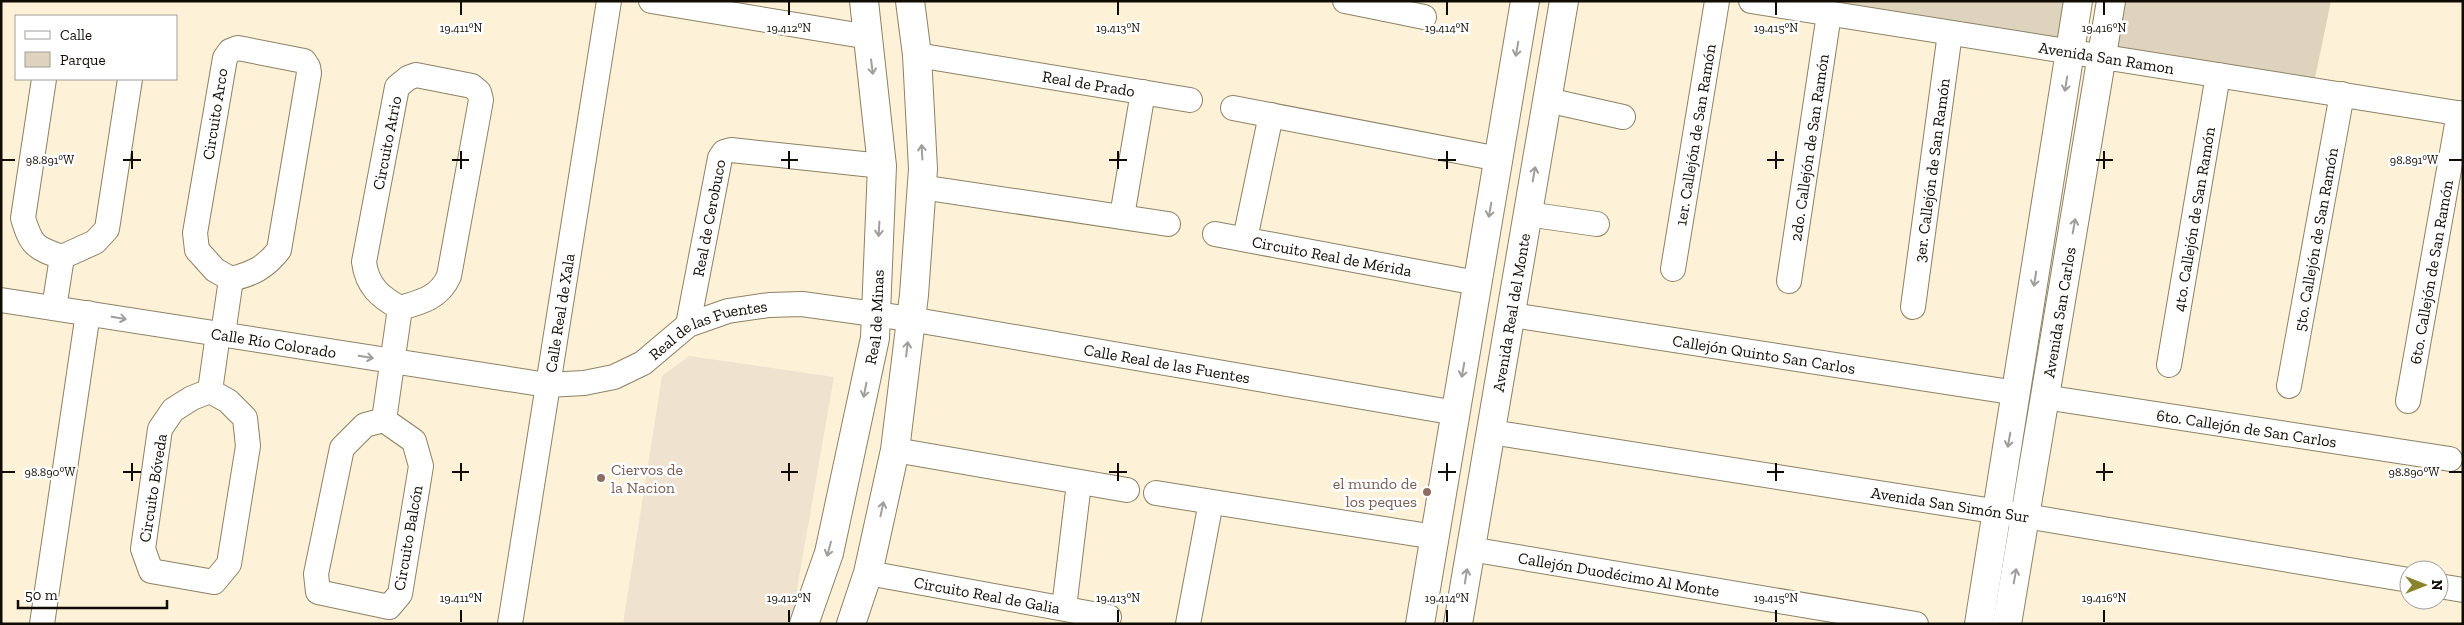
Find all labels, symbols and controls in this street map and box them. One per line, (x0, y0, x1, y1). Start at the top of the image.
legend (15, 15, 178, 80)
text: 19.411°N (440, 21, 482, 35)
text: 19.412°N (767, 21, 811, 35)
text: 19.413°N (1096, 21, 1140, 35)
text: 19.414°N (1425, 21, 1469, 35)
text: 19.415°N (1754, 21, 1798, 35)
text: 19.416°N (2082, 21, 2126, 35)
text: Calle (60, 26, 92, 44)
street label: Avenida San Ramon (2038, 37, 2176, 78)
one-way arrow (1511, 41, 1521, 57)
street label: 1er. Callejón de San Ramón (1671, 42, 1719, 227)
text: Parque (60, 51, 106, 69)
street label: 2do. Callejón de San Ramón (1786, 52, 1833, 242)
one-way arrow (867, 59, 877, 75)
street label: Real de Prado (1041, 66, 1136, 100)
street label: Circuito Arco (198, 67, 232, 161)
street label: 3er. Callejón de San Ramón (1910, 76, 1953, 264)
one-way arrow (2060, 76, 2070, 92)
street label: Circuito Atrio (369, 94, 405, 192)
street label: 4to. Callejón de San Ramón (2169, 125, 2219, 313)
one-way arrow (917, 145, 927, 161)
street label: 5to. Callejón de San Ramón (2290, 145, 2342, 333)
text: 98.891°W (26, 153, 75, 167)
text: 98.891°W (2390, 153, 2439, 167)
street label: Real de Cerobuco (688, 158, 729, 278)
one-way arrow (1530, 166, 1540, 182)
street label: 6to. Callejón de San Ramón (2405, 178, 2457, 366)
one-way arrow (1484, 201, 1494, 217)
one-way arrow (2069, 218, 2079, 234)
one-way arrow (875, 221, 884, 237)
street label: Circuito Real de Mérida (1251, 232, 1414, 280)
street label: Avenida Real del Monte (1488, 232, 1534, 393)
street label: Avenida San Carlos (2039, 246, 2079, 379)
street label: Calle Real de Xala (541, 252, 578, 374)
street label: Real de Minas (860, 269, 887, 366)
one-way arrow (2029, 271, 2039, 287)
street label: Real de las Fuentes (645, 296, 769, 364)
one-way arrow (110, 313, 126, 323)
street label: Calle Río Colorado (210, 323, 338, 362)
street label: Callejón Quinto San Carlos (1671, 330, 1857, 377)
street label: Calle Real de las Fuentes (1082, 340, 1252, 387)
one-way arrow (902, 341, 912, 357)
one-way arrow (357, 352, 373, 362)
one-way arrow (1458, 361, 1468, 377)
one-way arrow (860, 382, 870, 398)
street label: 6to. Callejón de San Carlos (2155, 405, 2338, 451)
one-way arrow (2004, 431, 2014, 447)
street label: Circuito Bóveda (135, 432, 171, 544)
place label: Ciervos de la Nacion (611, 460, 683, 497)
text: 98.890°W (25, 465, 76, 479)
text: 98.890°W (2389, 465, 2440, 479)
marker: Ciervos de la Nacion (595, 472, 607, 484)
place label: el mundo de los peques (1333, 474, 1417, 511)
street label: Avenida San Simón Sur (1870, 482, 2031, 526)
street label: Circuito Balcón (389, 483, 427, 592)
marker: el mundo de los peques (1421, 486, 1433, 498)
one-way arrow (878, 502, 887, 518)
one-way arrow (824, 540, 833, 556)
street label: Callejón Duodécimo Al Monte (1517, 548, 1721, 600)
north arrow (2399, 560, 2449, 610)
one-way arrow (1461, 568, 1471, 584)
one-way arrow (2011, 568, 2021, 584)
street label: Circuito Real de Galia (912, 572, 1062, 617)
scale bar (18, 578, 166, 610)
text: N (2428, 580, 2445, 591)
text: 50 m (25, 586, 58, 604)
text: 19.411°N (440, 591, 482, 605)
text: 19.412°N (767, 591, 811, 605)
text: 19.413°N (1096, 591, 1140, 605)
text: 19.414°N (1425, 591, 1469, 605)
text: 19.415°N (1754, 591, 1798, 605)
text: 19.416°N (2082, 591, 2126, 605)

